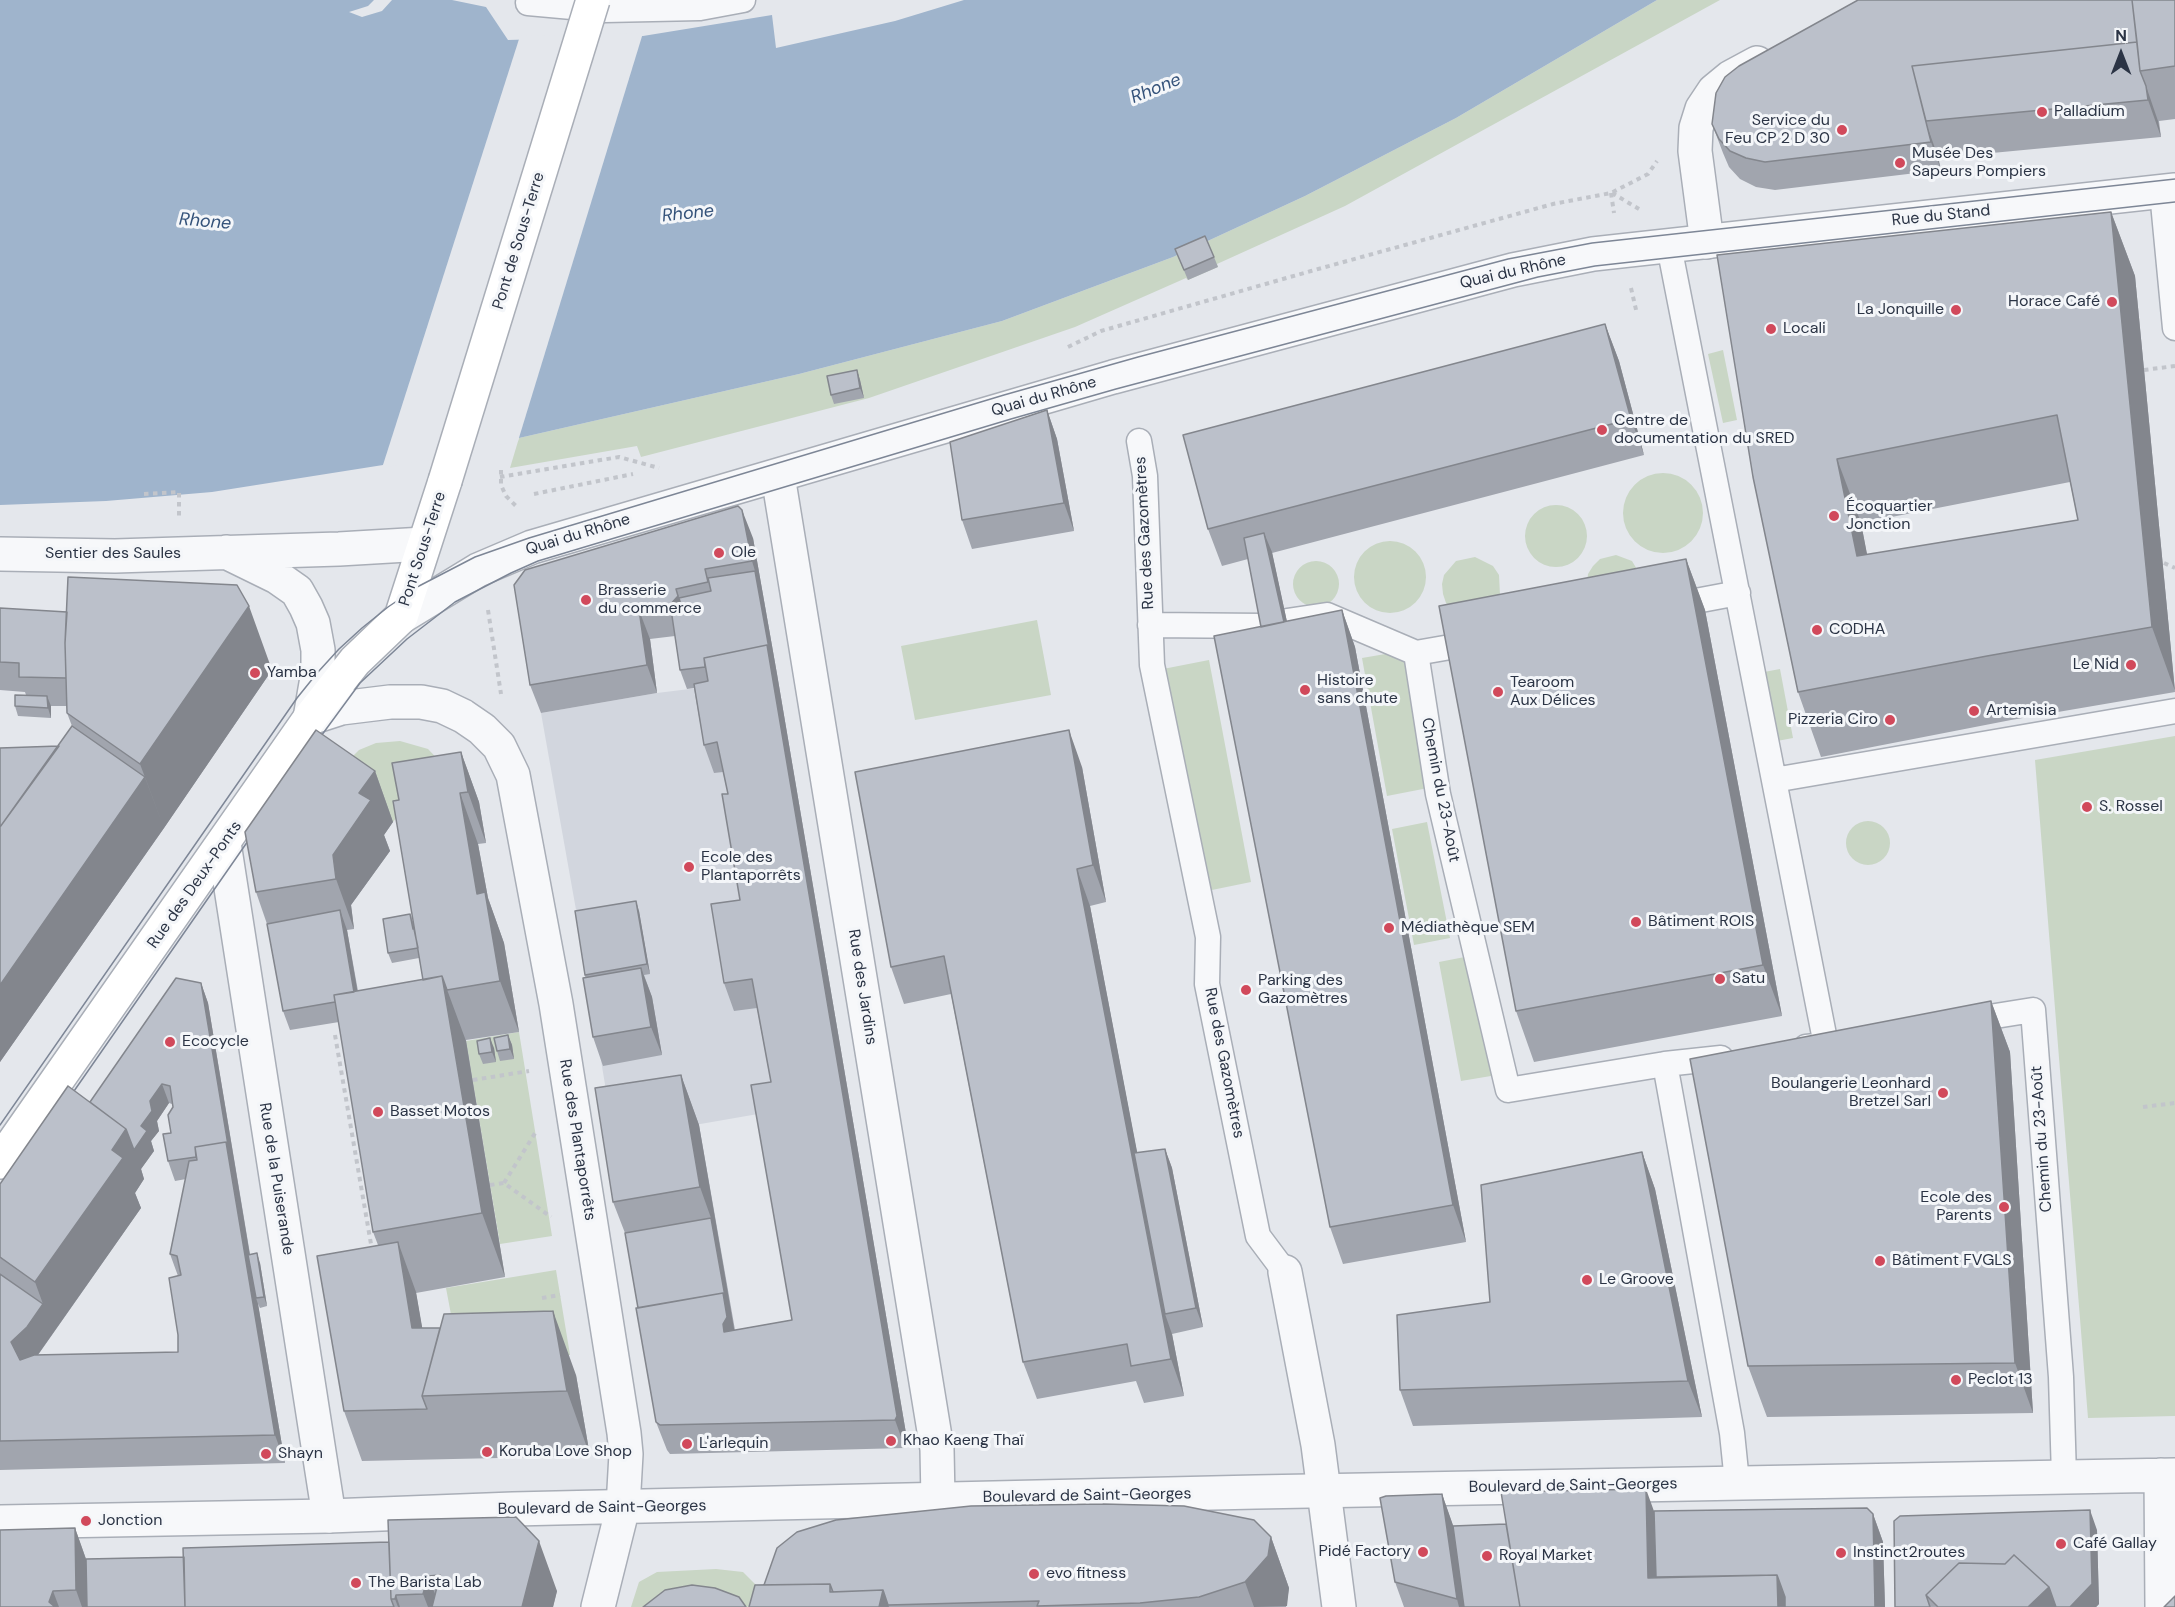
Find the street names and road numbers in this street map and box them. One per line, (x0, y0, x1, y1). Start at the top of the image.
street label: Pont de Sous-Terre (489, 170, 549, 312)
street label: Rue du Stand (1891, 201, 1991, 231)
street label: Quai du Rhône (1458, 250, 1568, 294)
street label: Quai du Rhône (989, 373, 1099, 421)
street label: Rue des Gazomètres (1131, 456, 1159, 610)
street label: Pont Sous-Terre (395, 489, 451, 609)
street label: Quai du Rhône (523, 510, 633, 560)
street label: Sentier des Saules (45, 544, 181, 564)
street label: Chemin du 23-Août (1417, 716, 1463, 864)
street label: Rue des Deux-Ponts (144, 818, 246, 952)
street label: Rue des Jardins (843, 928, 881, 1046)
street label: Rue des Gazomètres (1200, 986, 1248, 1140)
street label: Rue des Plantaporrêts (555, 1058, 599, 1222)
street label: Chemin du 23-Août (2027, 1065, 2057, 1213)
street label: Rue de la Puiserande (254, 1101, 298, 1257)
street label: Boulevard de Saint-Georges (1468, 1475, 1678, 1497)
street label: Boulevard de Saint-Georges (982, 1485, 1192, 1507)
street label: Boulevard de Saint-Georges (497, 1497, 707, 1519)

